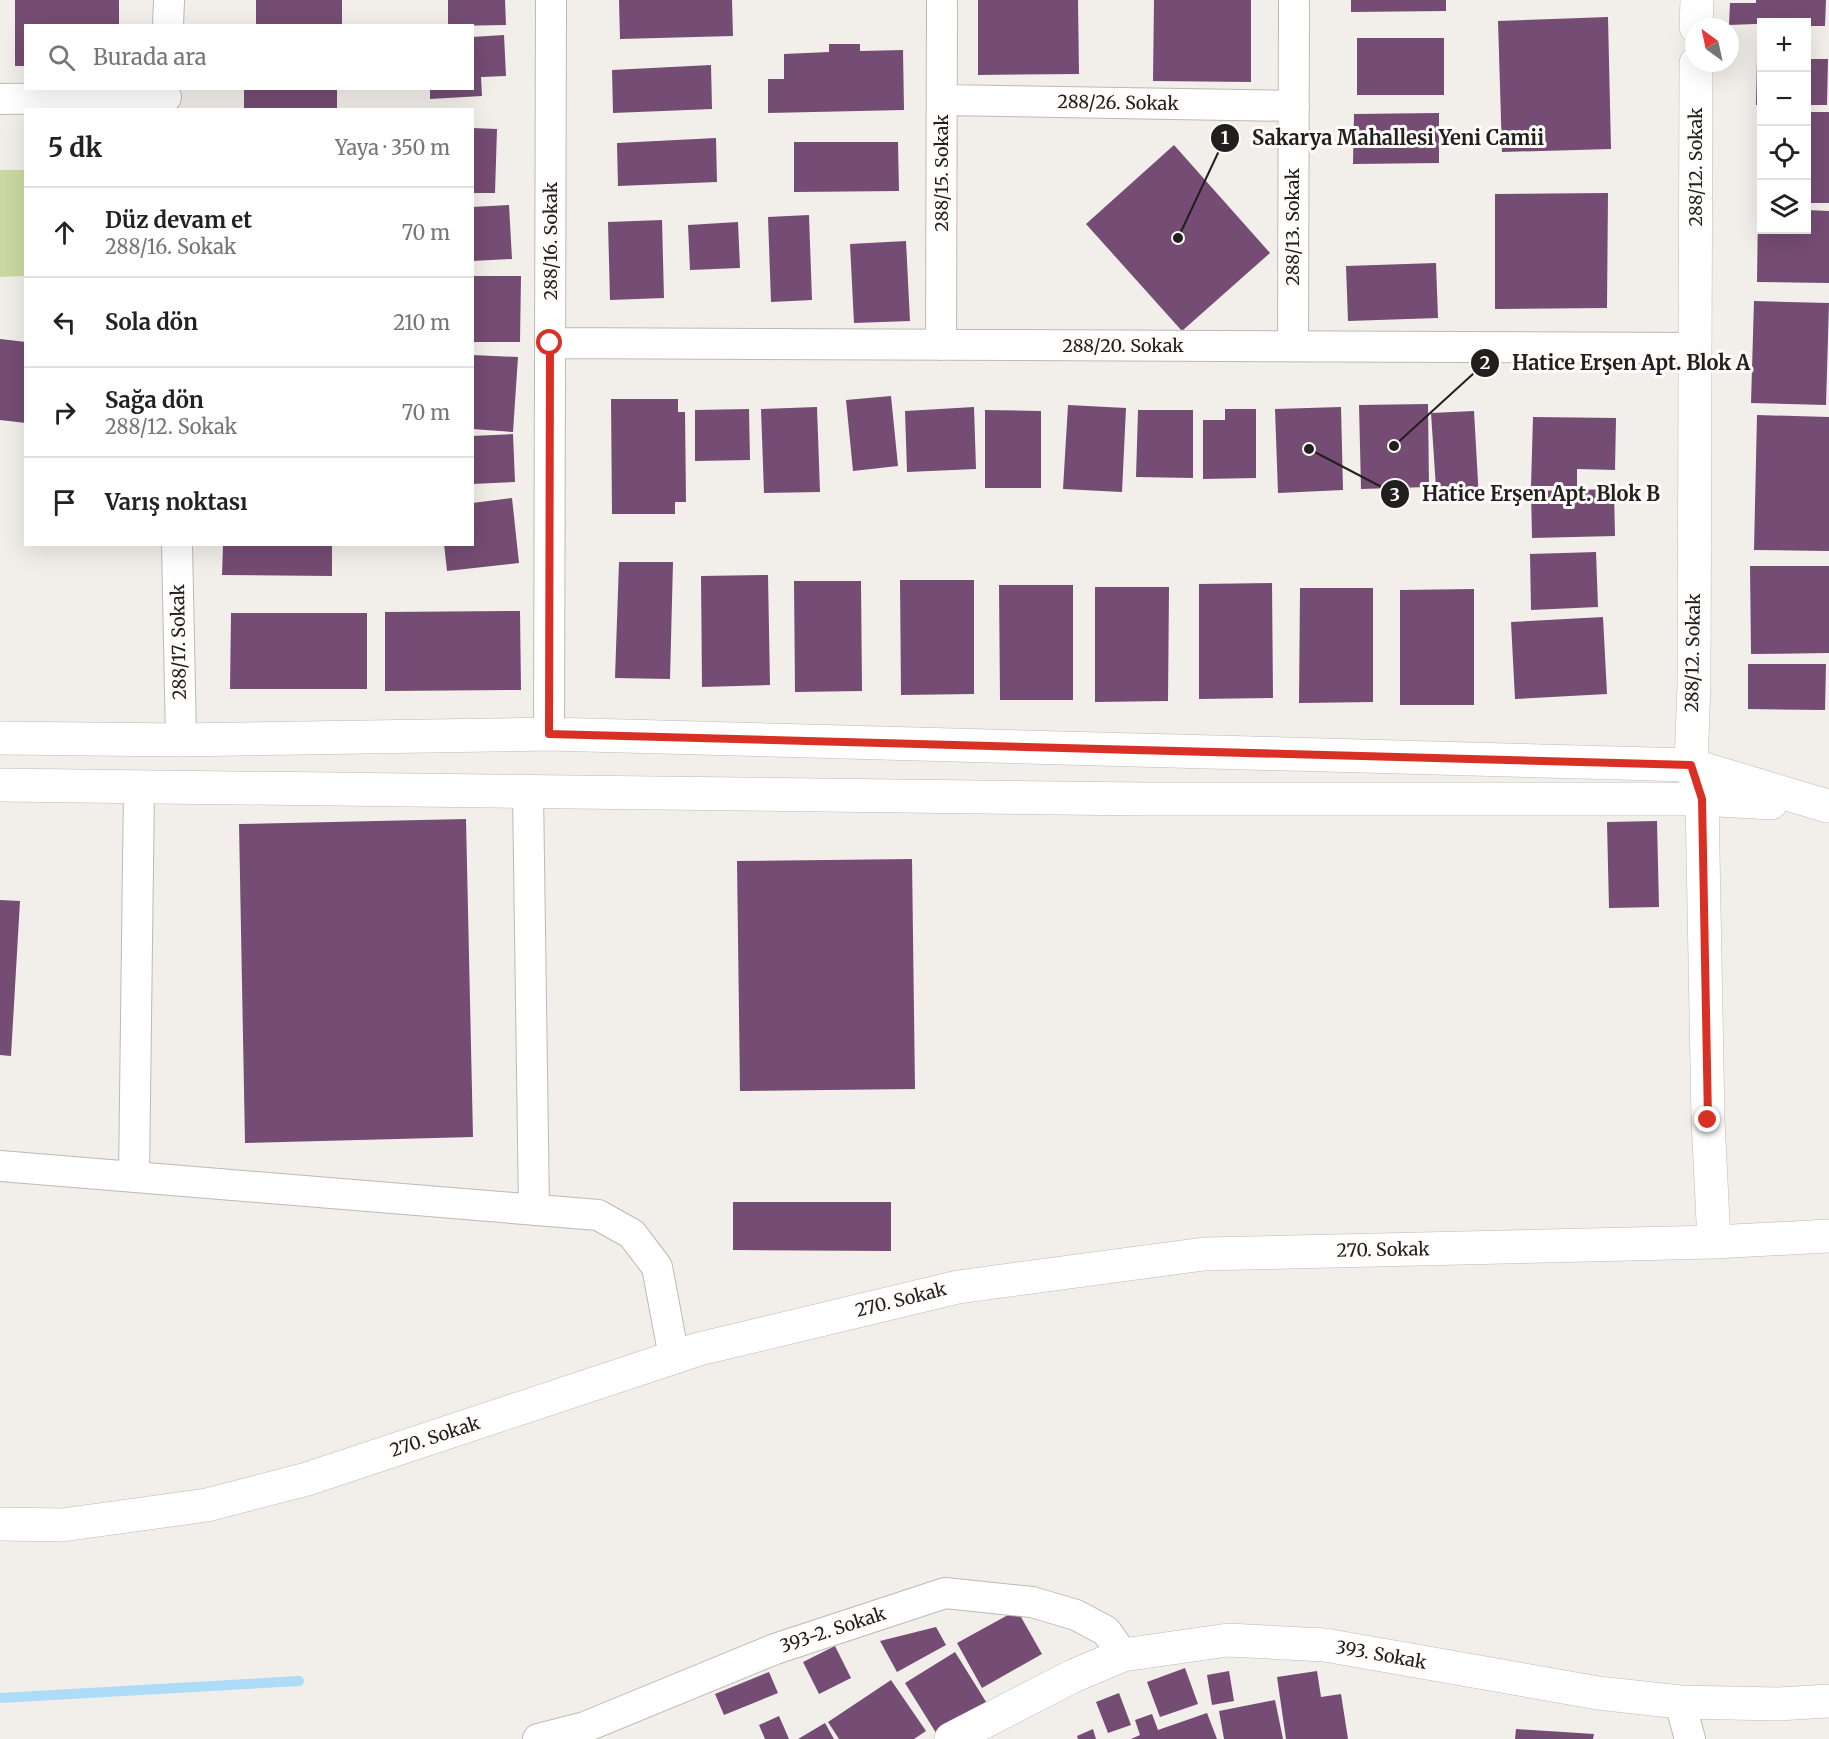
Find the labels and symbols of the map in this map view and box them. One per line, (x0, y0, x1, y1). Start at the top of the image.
north arrow (1685, 18, 1739, 72)
street label: 288/26. Sokak (1057, 90, 1179, 115)
street label: 288/12. Sokak (1684, 107, 1707, 227)
street label: 288/15. Sokak (930, 114, 953, 232)
callout: Sakarya Mahallesi Yeni Camii (1210, 119, 1556, 157)
text: Sakarya Mahallesi Yeni Camii (1252, 125, 1544, 150)
text: 1 (1221, 126, 1229, 149)
street label: 288/13. Sokak (1281, 168, 1304, 286)
street label: 288/16. Sokak (539, 181, 562, 300)
route start (536, 329, 562, 355)
street label: 288/20. Sokak (1062, 334, 1184, 357)
callout: Hatice Erşen Apt. Blok A (1470, 344, 1762, 382)
text: Hatice Erşen Apt. Blok A (1512, 350, 1751, 375)
text: 2 (1480, 351, 1490, 374)
callout: Hatice Erşen Apt. Blok B (1380, 475, 1672, 513)
text: Hatice Erşen Apt. Blok B (1422, 481, 1660, 506)
text: 3 (1390, 483, 1400, 506)
street label: 288/17. Sokak (166, 583, 191, 700)
street label: 288/12. Sokak (1680, 593, 1705, 713)
route end (1694, 1106, 1720, 1132)
street label: 270. Sokak (1336, 1237, 1430, 1262)
street label: 270. Sokak (853, 1277, 949, 1322)
street label: 270. Sokak (387, 1411, 483, 1462)
street label: 393-2. Sokak (777, 1601, 889, 1657)
street label: 393. Sokak (1334, 1635, 1429, 1674)

